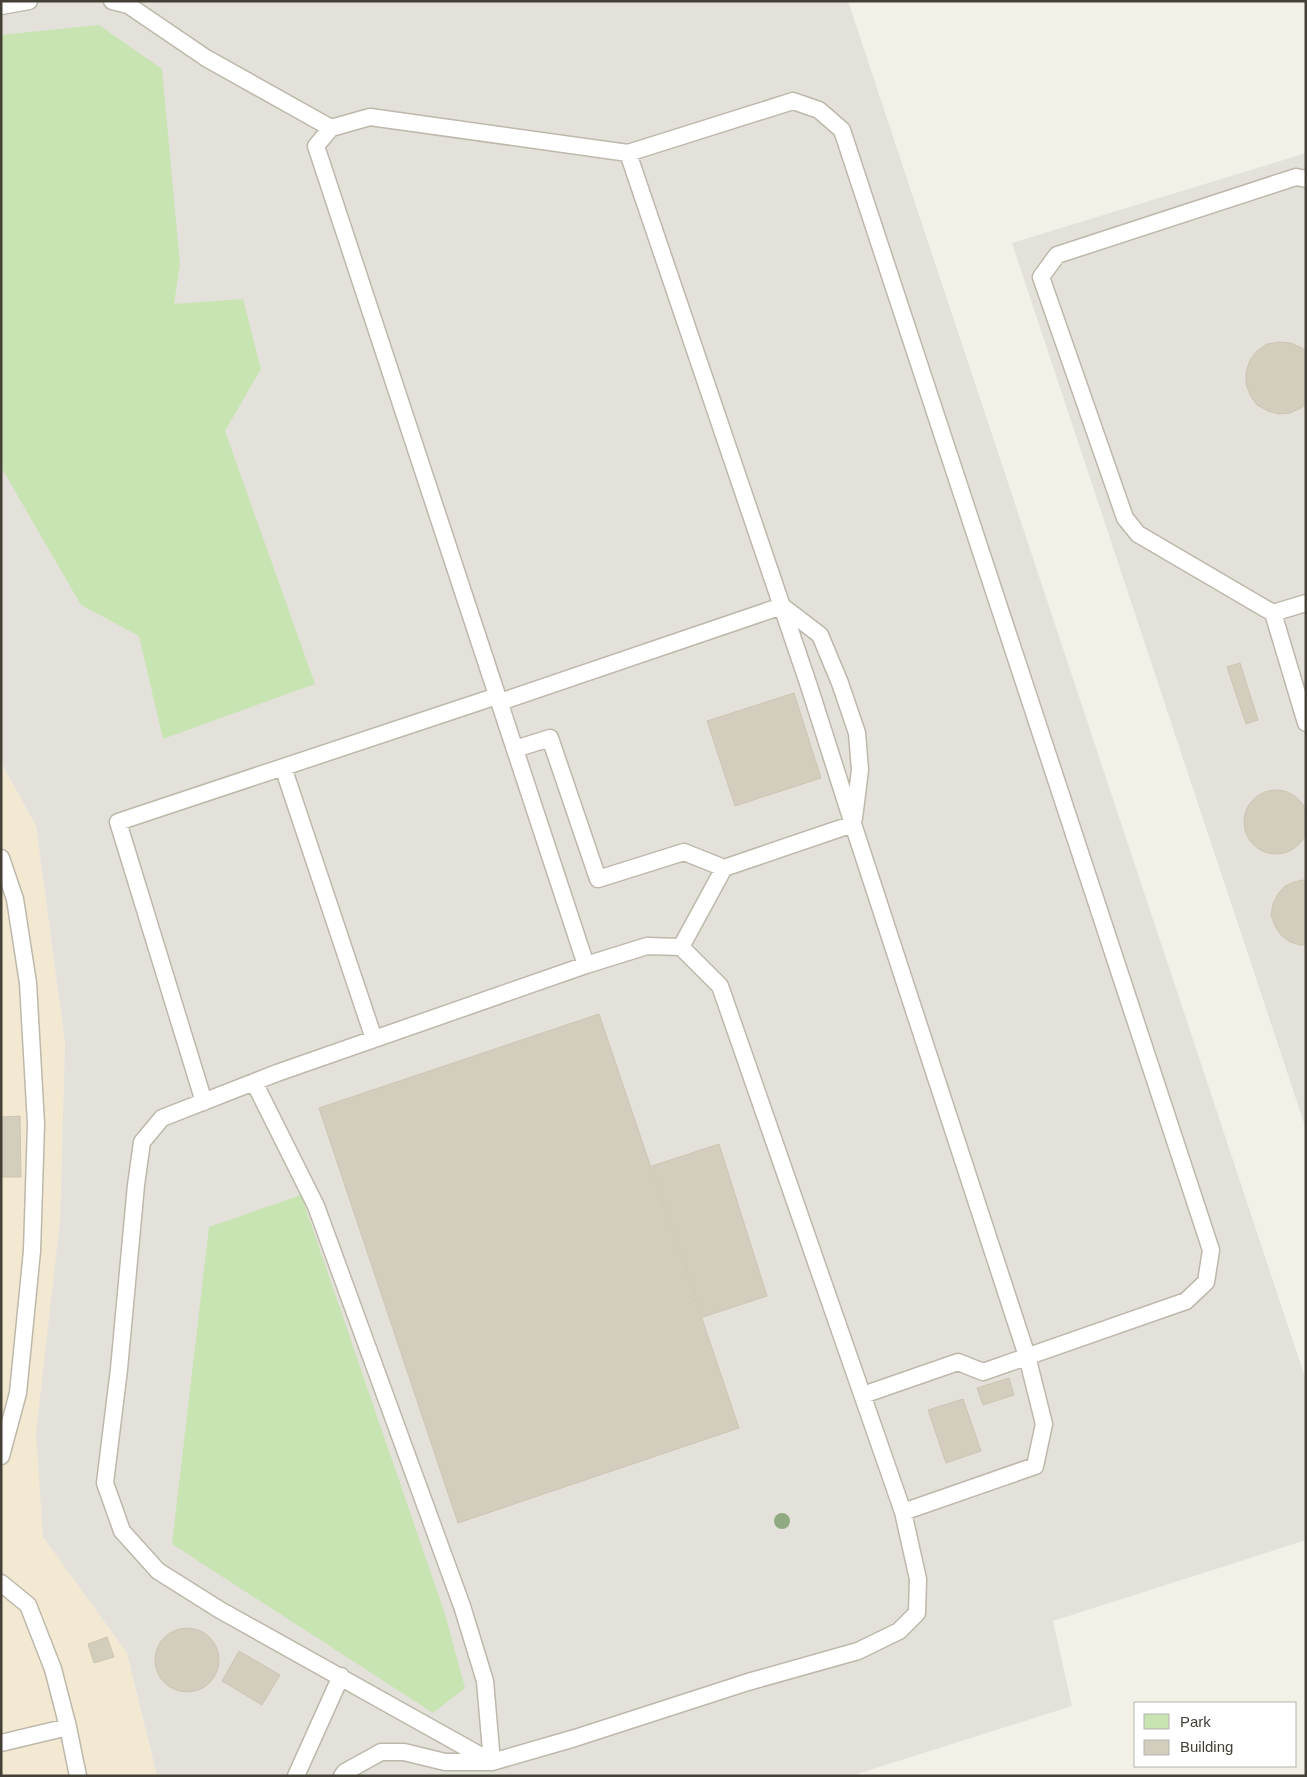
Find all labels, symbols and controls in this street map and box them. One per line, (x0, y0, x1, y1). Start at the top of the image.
legend (1134, 1702, 1297, 1767)
text: Park (1180, 1713, 1211, 1730)
text: Building (1180, 1738, 1233, 1755)

